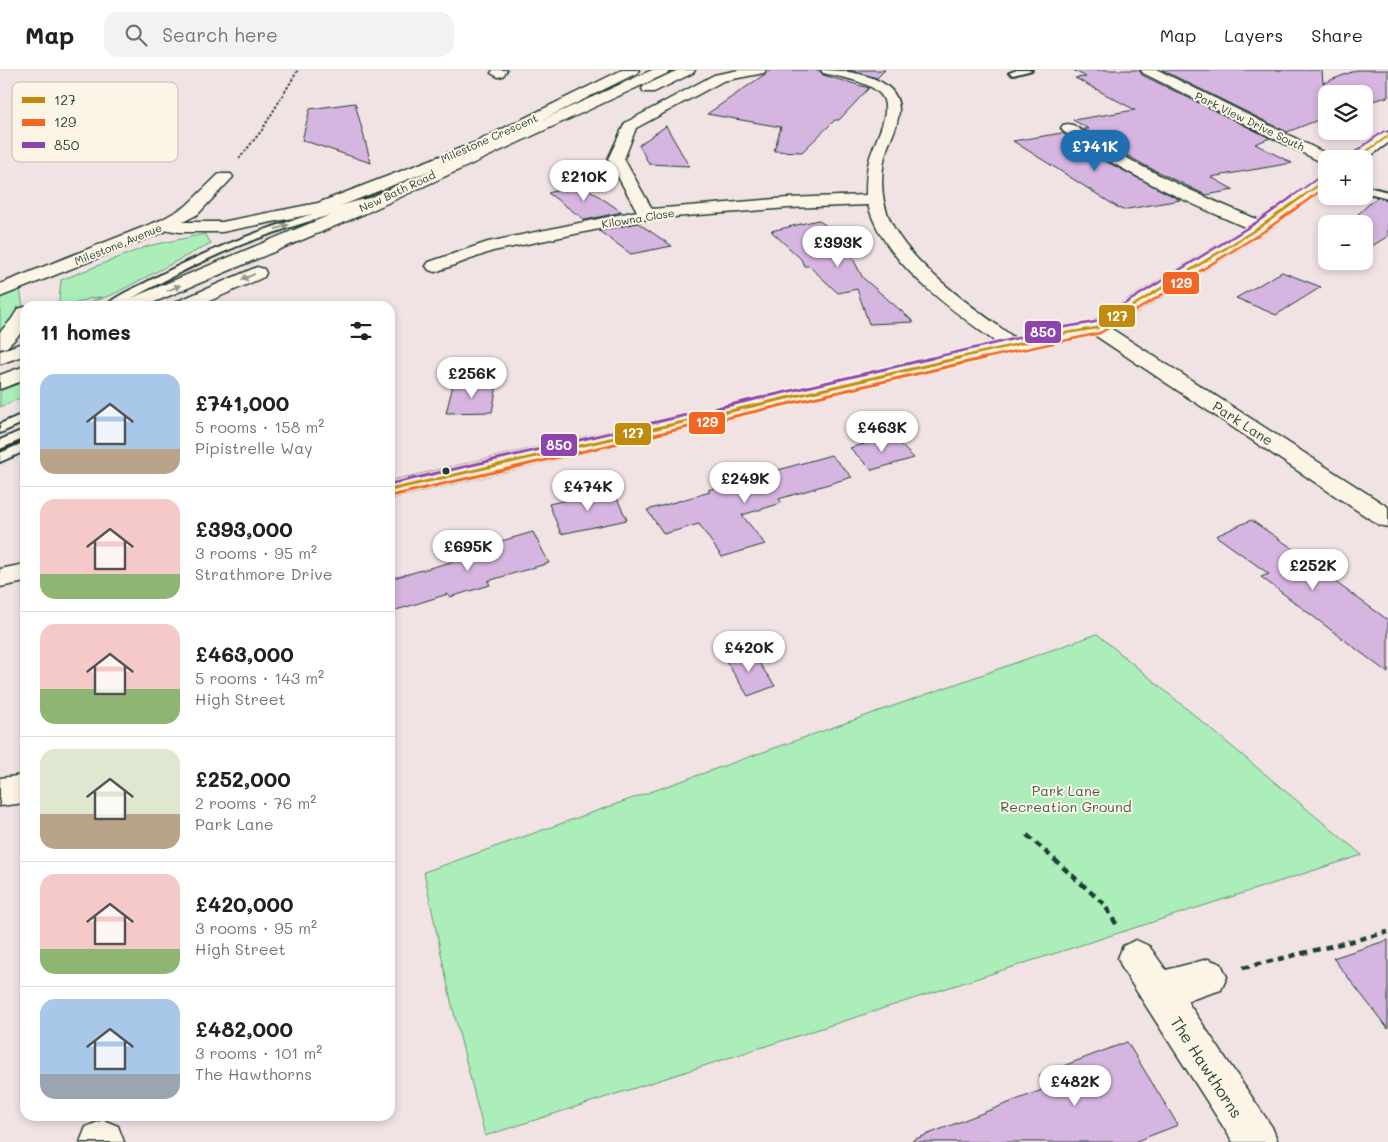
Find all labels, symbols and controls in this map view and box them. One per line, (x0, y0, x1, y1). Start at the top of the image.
search box (104, 12, 454, 57)
text: Map (25, 19, 74, 50)
icon: search (122, 21, 150, 49)
text: Search here (162, 22, 278, 47)
text: Map (1160, 23, 1196, 47)
text: Layers (1224, 23, 1283, 47)
text: Share (1311, 23, 1363, 47)
legend (12, 82, 178, 162)
map controls (1318, 85, 1373, 270)
button: layers (1318, 85, 1373, 140)
street label: Park View Drive South (1193, 88, 1307, 154)
text: 127 (54, 90, 76, 109)
street label: Milestone Crescent (438, 110, 540, 166)
text: 129 (54, 112, 76, 131)
pin: £741K (1060, 129, 1130, 172)
text: 850 (54, 135, 80, 154)
text: £741K (1072, 135, 1118, 156)
button: + (1318, 150, 1373, 205)
pin: £210K (549, 160, 619, 202)
text: £210K (561, 165, 607, 186)
street label: New Bath Road (356, 167, 438, 215)
street label: Kilowna Close (600, 205, 676, 231)
button: − (1318, 215, 1373, 270)
street label: Milestone Avenue (72, 220, 164, 268)
one-way arrow (275, 223, 290, 231)
pin: £393K (803, 226, 873, 268)
text: £393K (813, 231, 863, 252)
line badge: 129 (1162, 271, 1200, 295)
one-way arrow (241, 273, 255, 281)
text: 129 (1170, 273, 1193, 292)
one-way arrow (167, 284, 182, 292)
line badge: 127 (1098, 304, 1136, 328)
text: 127 (1106, 306, 1128, 325)
icon: filters (347, 317, 375, 345)
text: 11 homes (40, 318, 131, 345)
line badge: 850 (1024, 320, 1062, 344)
text: 850 (1030, 322, 1056, 341)
pin: £256K (437, 356, 507, 399)
text: £256K (448, 362, 496, 383)
text: £741,000 (195, 389, 289, 416)
icon: home (80, 394, 140, 454)
street label: Park Lane (1209, 396, 1277, 450)
pin: £463K (847, 410, 917, 453)
line badge: 129 (688, 411, 726, 435)
text: 129 (696, 412, 719, 431)
text: 5 rooms · 158 m² (195, 416, 324, 437)
text: £463K (857, 416, 907, 437)
line badge: 127 (614, 422, 652, 446)
text: 127 (622, 423, 644, 442)
line badge: 850 (540, 433, 578, 457)
text: 850 (546, 435, 572, 454)
text: Pipistrelle Way (195, 437, 313, 458)
pin: £249K (710, 462, 780, 504)
unlabelled marker (441, 466, 451, 476)
text: £249K (720, 467, 770, 488)
pin: £474K (553, 470, 623, 512)
text: £474K (563, 475, 613, 496)
text: £393,000 (195, 515, 293, 542)
icon: home (80, 519, 140, 579)
pin: £695K (433, 530, 503, 572)
text: £695K (443, 535, 493, 556)
text: 3 rooms · 95 m² (195, 542, 317, 563)
pin: £252K (1278, 548, 1348, 591)
text: £252K (1289, 554, 1337, 575)
text: Strathmore Drive (195, 563, 333, 584)
pin: £420K (714, 630, 784, 673)
text: £420K (724, 636, 774, 657)
text: £463,000 (195, 640, 294, 667)
icon: home (80, 644, 140, 704)
text: 5 rooms · 143 m² (195, 667, 324, 688)
text: High Street (195, 688, 286, 709)
text: £252,000 (195, 765, 291, 792)
icon: home (80, 769, 140, 829)
park label: Park Lane Recreation Ground (1000, 781, 1132, 816)
text: 2 rooms · 76 m² (195, 792, 316, 813)
text: Park Lane (195, 813, 274, 834)
text: £420,000 (195, 890, 294, 917)
icon: home (80, 894, 140, 954)
text: 3 rooms · 95 m² (195, 917, 317, 938)
text: High Street (195, 938, 286, 959)
street label: The Hawthorns (1166, 1012, 1248, 1122)
text: £482,000 (195, 1015, 293, 1042)
icon: home (80, 1019, 140, 1079)
text: 3 rooms · 101 m² (195, 1042, 322, 1063)
text: The Hawthorns (195, 1063, 312, 1084)
pin: £482K (1040, 1064, 1110, 1107)
text: £482K (1050, 1070, 1100, 1091)

